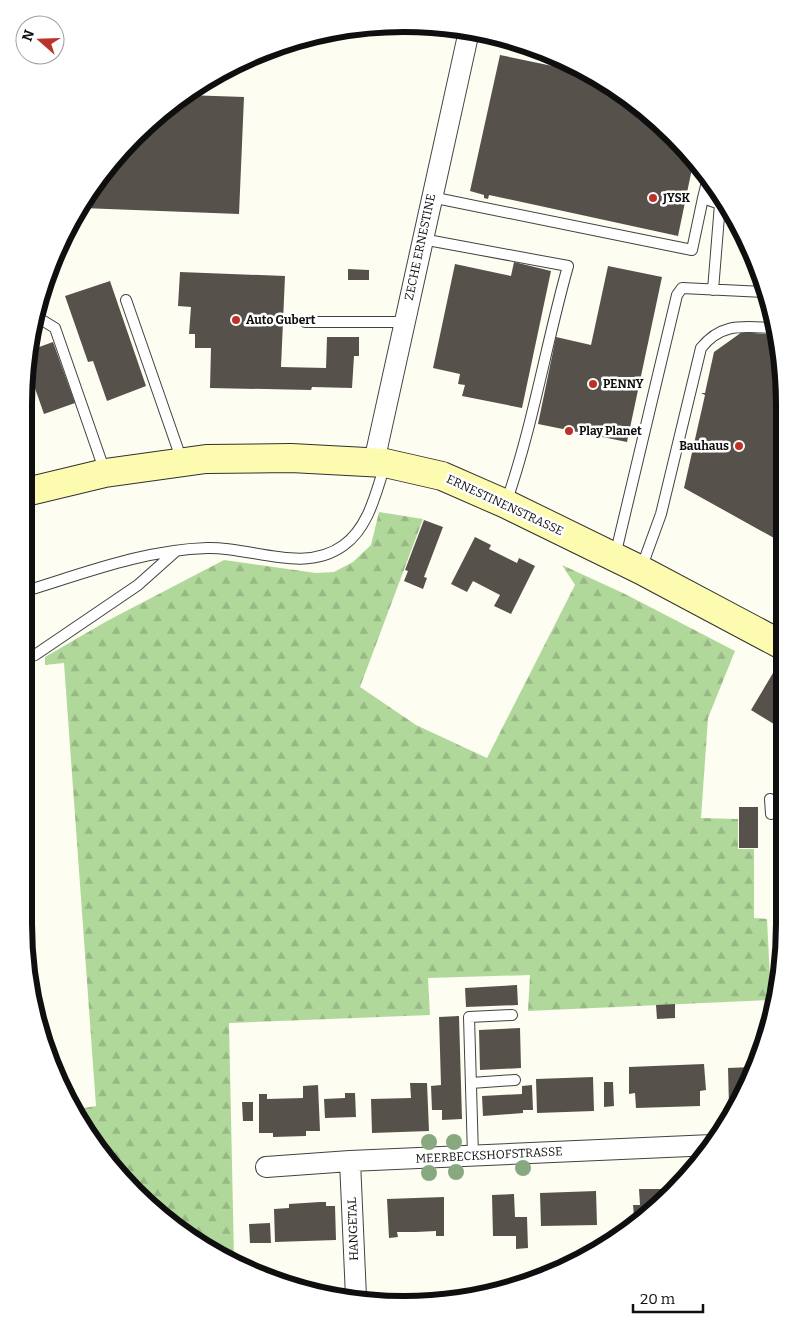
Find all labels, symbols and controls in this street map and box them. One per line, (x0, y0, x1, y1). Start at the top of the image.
north arrow (15, 15, 65, 65)
text: N (18, 28, 38, 44)
place label: JYSK (662, 191, 691, 205)
street label: ZECHE ERNESTINE (402, 192, 438, 302)
marker: JYSK (647, 192, 659, 204)
place label: Auto Gubert (246, 313, 316, 327)
marker: Auto Gubert (230, 314, 242, 326)
place label: PENNY (603, 377, 644, 391)
marker: PENNY (587, 378, 599, 390)
place label: Play Planet (579, 424, 642, 438)
marker: Play Planet (563, 425, 575, 437)
place label: Bauhaus (679, 439, 729, 453)
marker: Bauhaus (733, 440, 745, 452)
street label: ERNESTINENSTRASSE (444, 472, 566, 538)
street label: MEERBECKSHOFSTRASSE (415, 1144, 563, 1166)
street label: HANGETAL (345, 1197, 361, 1261)
scale bar (633, 1282, 703, 1314)
text: 20 m (640, 1290, 676, 1308)

